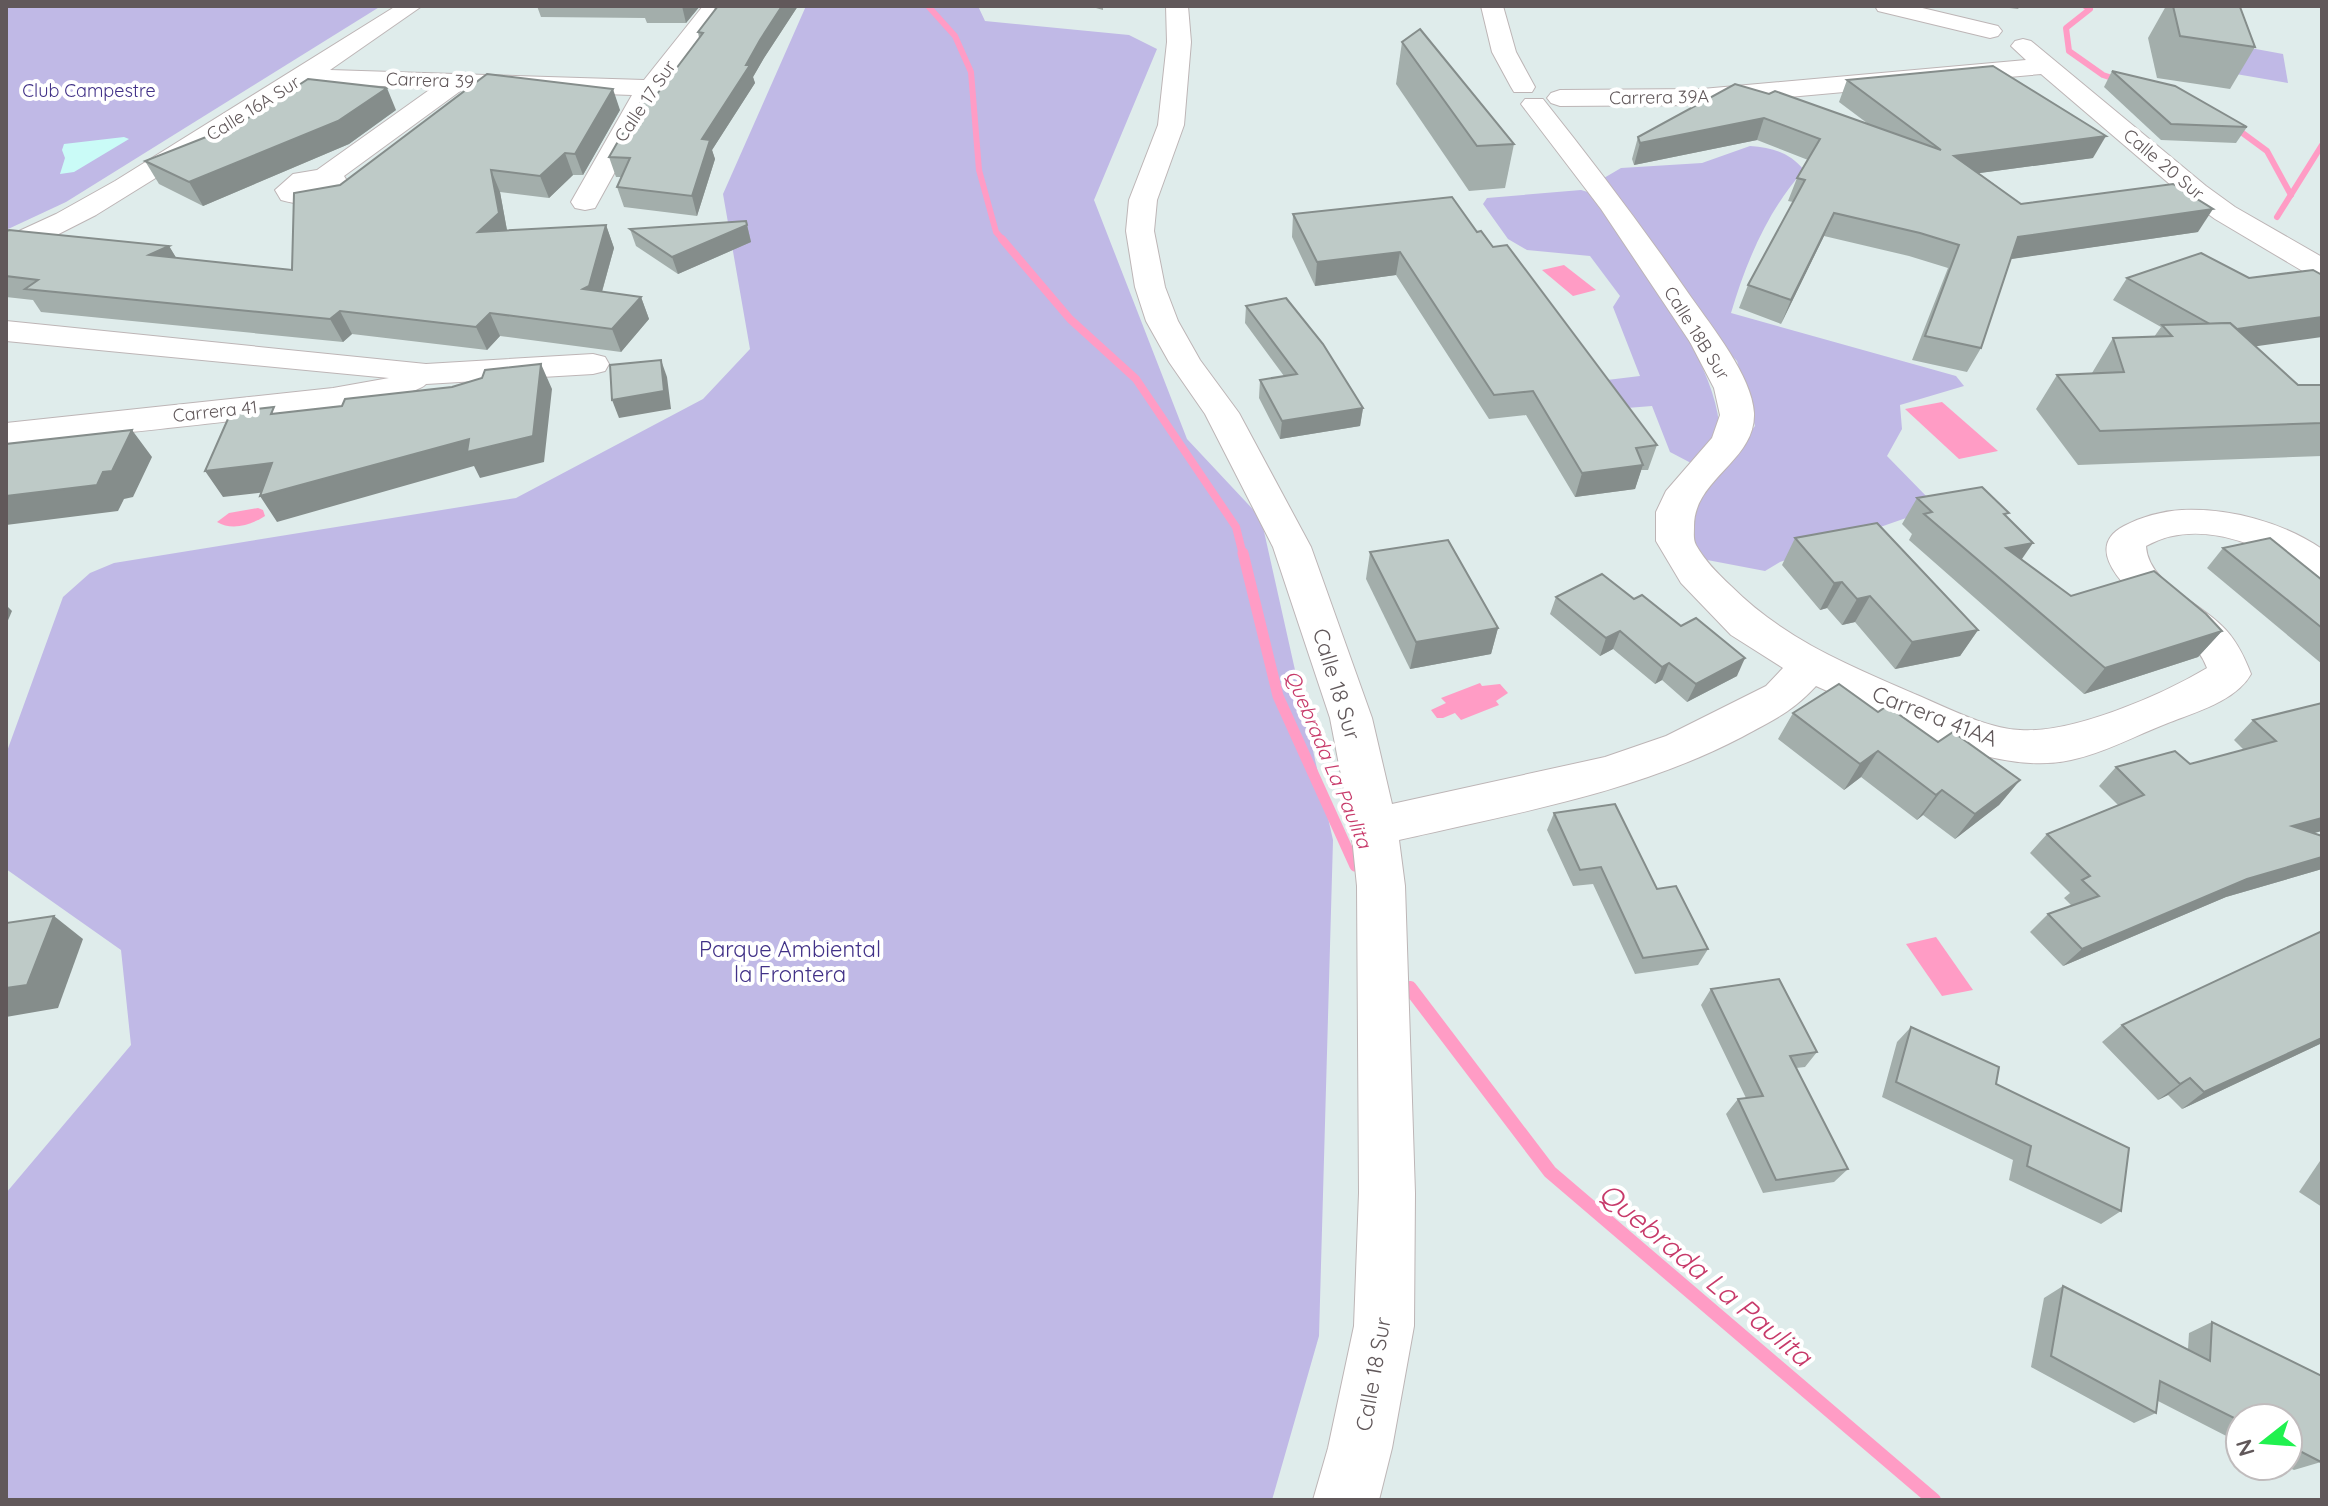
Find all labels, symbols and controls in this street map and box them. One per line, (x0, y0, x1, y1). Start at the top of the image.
street label: Calle 17 Sur (609, 56, 681, 146)
street label: Carrera 39 (385, 67, 475, 93)
street label: Calle 16A Sur (202, 70, 304, 146)
park label: Club Campestre (22, 79, 156, 102)
street label: Carrera 39A (1609, 85, 1710, 109)
street label: Calle 20 Sur (2119, 123, 2209, 205)
street label: Calle 18B Sur (1659, 282, 1735, 384)
street label: Carrera 41 (172, 395, 258, 427)
street label: Calle 18 Sur (1307, 625, 1367, 744)
water label: Quebrada La Paulita (1280, 666, 1378, 853)
street label: Carrera 41AA (1868, 679, 2002, 753)
park label: Parque Ambiental la Frontera (699, 935, 881, 988)
water label: Quebrada La Paulita (1592, 1175, 1821, 1375)
street label: Calle 18 Sur (1349, 1314, 1397, 1433)
north arrow (2224, 1402, 2304, 1482)
text: N (2229, 1436, 2261, 1460)

